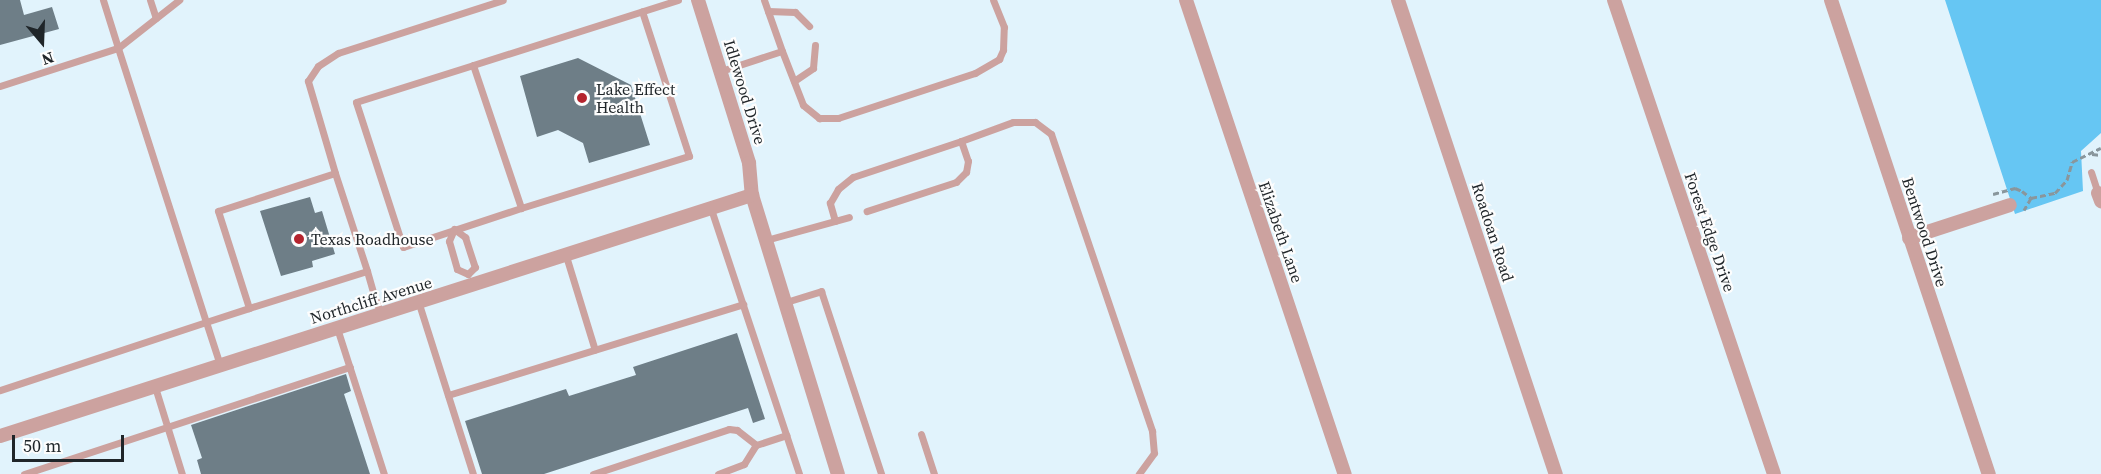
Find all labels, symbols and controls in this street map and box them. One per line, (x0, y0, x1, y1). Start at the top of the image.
north arrow (12, 12, 72, 72)
street label: Idlewood Drive (720, 37, 770, 147)
text: N (39, 47, 57, 71)
place label: Lake Effect Health (596, 79, 675, 117)
marker: Lake Effect Health (573, 89, 591, 107)
street label: Forest Edge Drive (1681, 170, 1739, 294)
street label: Bentwood Drive (1898, 175, 1952, 289)
street label: Elizabeth Lane (1255, 179, 1307, 285)
street label: Roadoan Road (1468, 180, 1518, 284)
place label: Texas Roadhouse (311, 229, 434, 249)
marker: Texas Roadhouse (292, 232, 306, 246)
street label: Northcliff Avenue (308, 272, 434, 328)
scale bar (15, 423, 128, 461)
text: 50 m (23, 433, 61, 458)

